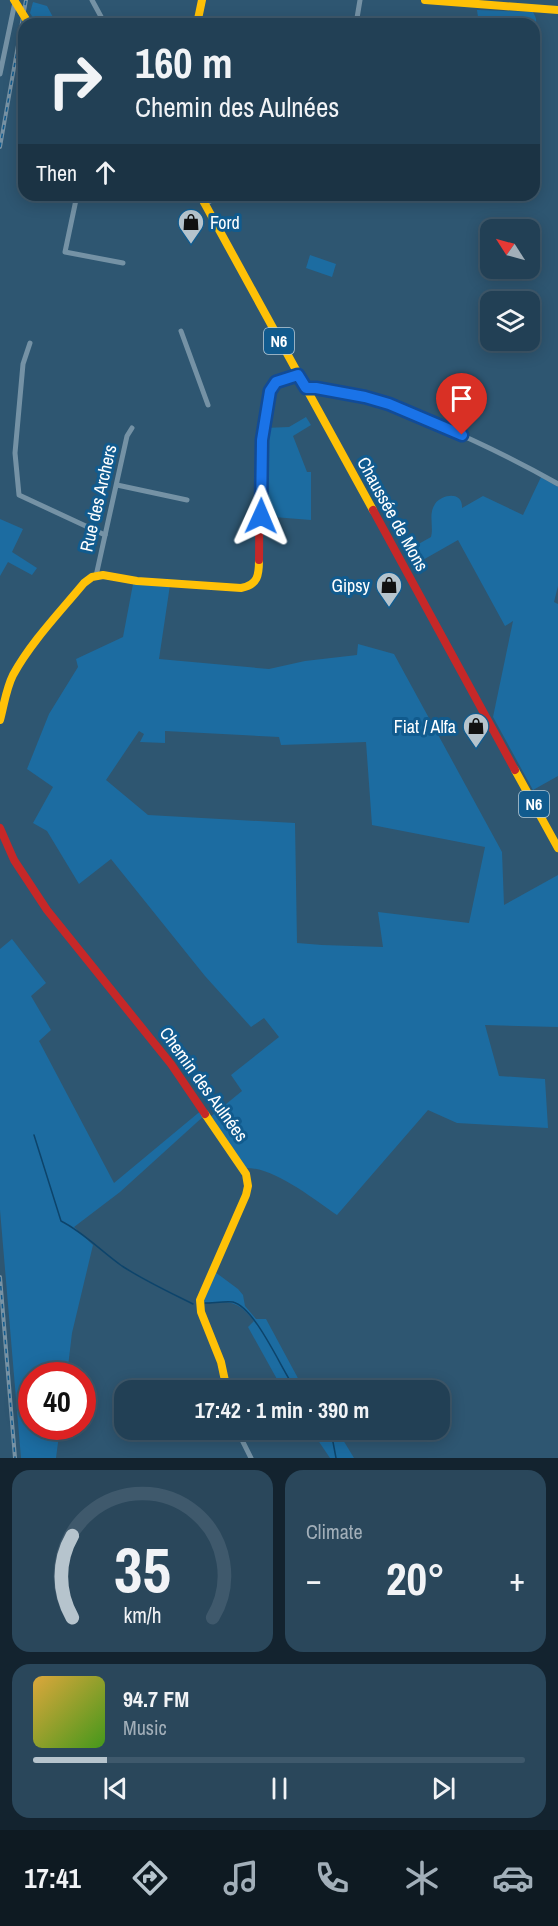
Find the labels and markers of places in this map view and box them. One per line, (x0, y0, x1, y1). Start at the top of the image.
shop icon: Ford (176, 207, 206, 245)
place label: Ford (210, 210, 240, 235)
pin (436, 373, 487, 435)
shop icon: Gipsy (374, 570, 404, 608)
place label: Gipsy (331, 573, 371, 598)
shop icon: Fiat / Alfa (461, 711, 491, 749)
place label: Fiat / Alfa (394, 714, 456, 739)

